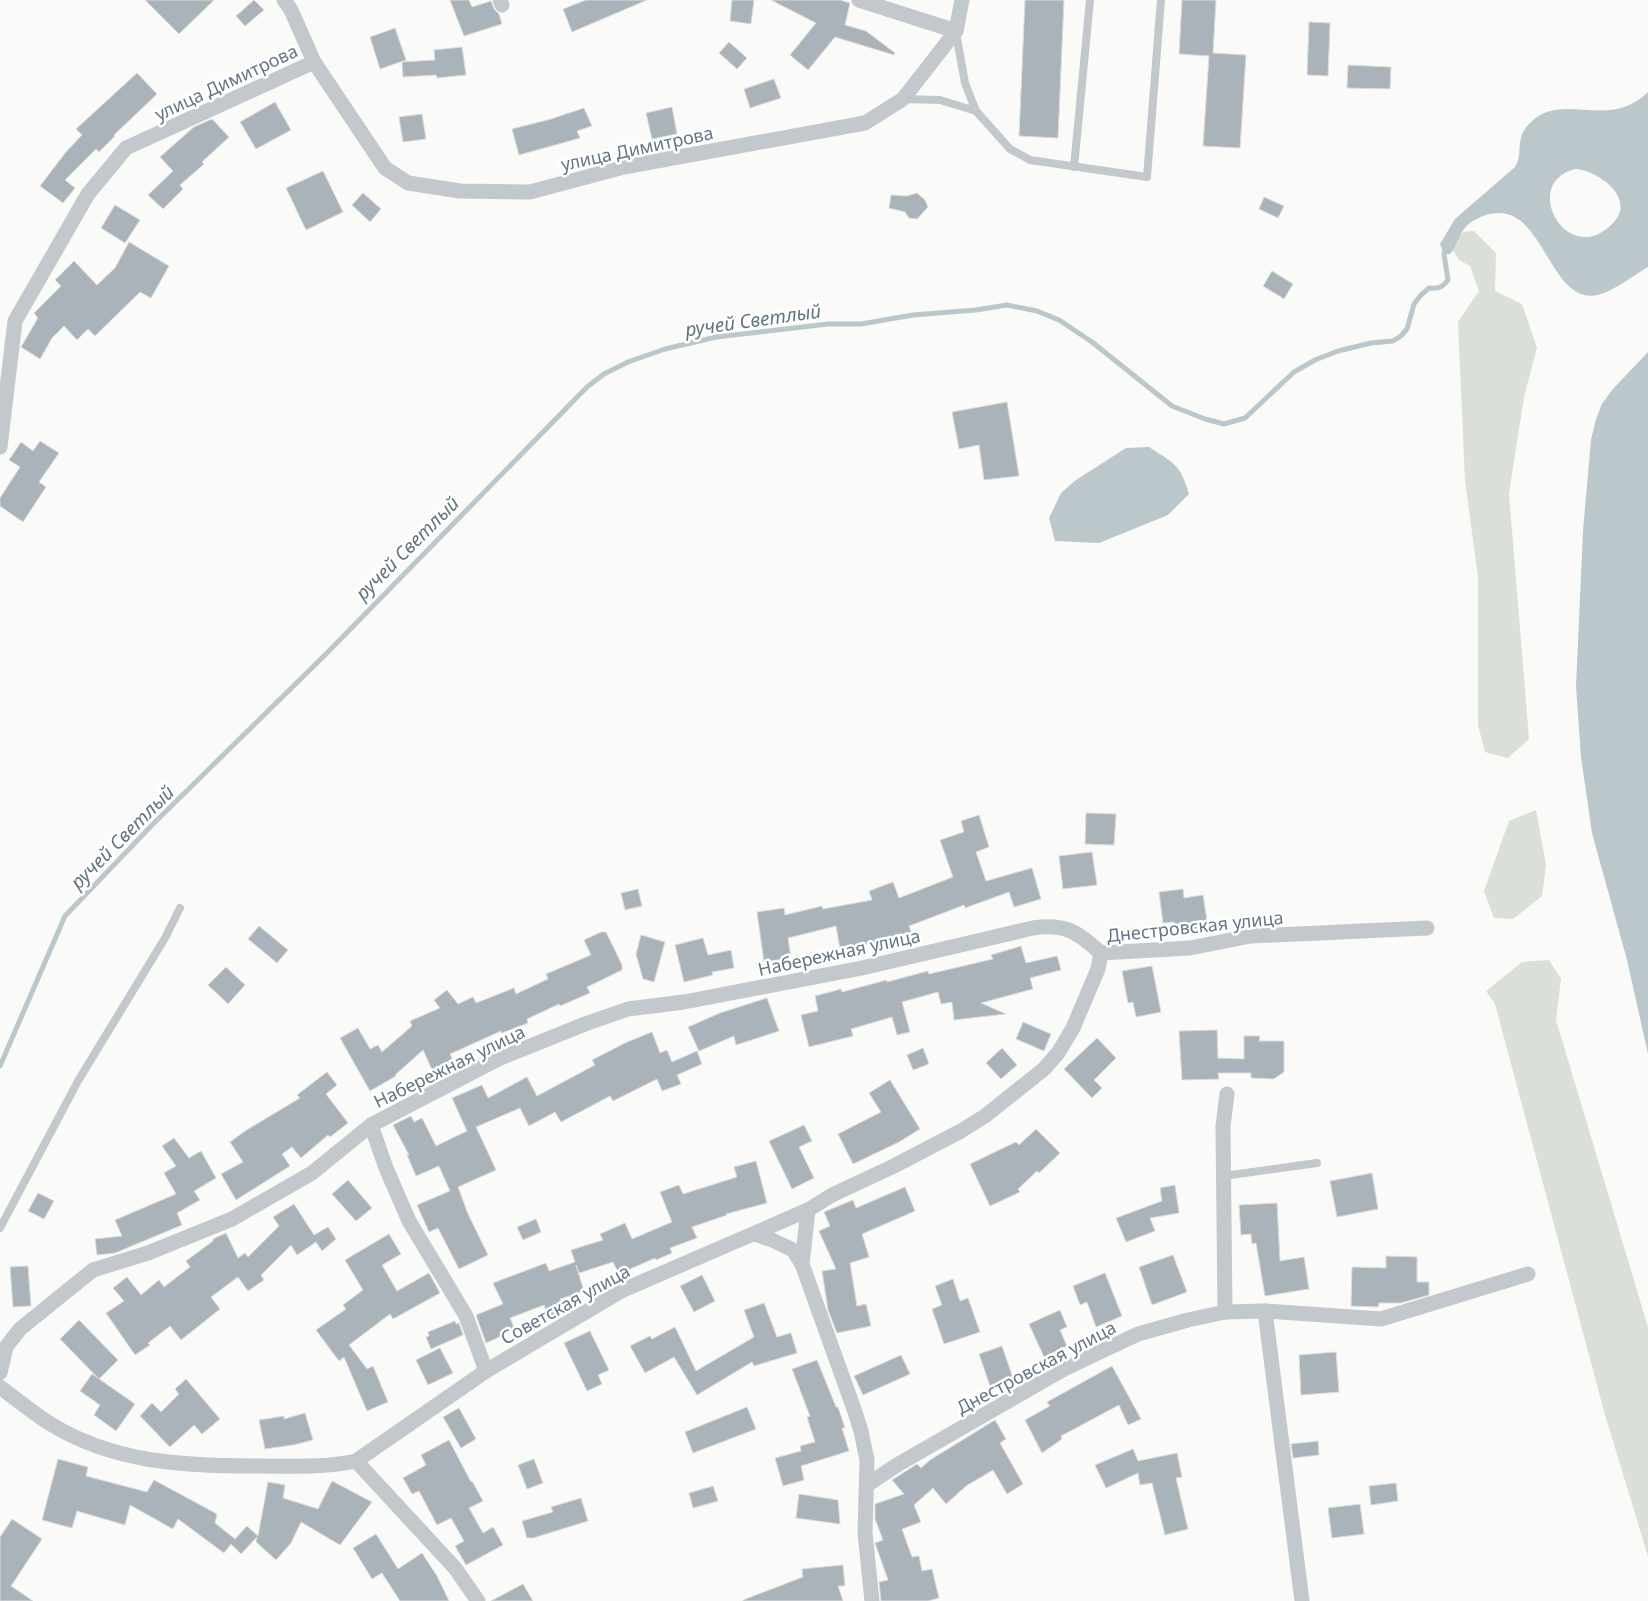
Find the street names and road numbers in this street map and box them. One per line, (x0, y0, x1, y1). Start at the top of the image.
street label: улица Димитрова (151, 38, 301, 126)
street label: улица Димитрова (559, 120, 715, 176)
street label: Днестровская улица (1106, 905, 1284, 947)
street label: Набережная улица (756, 923, 922, 981)
street label: Набережная улица (369, 1019, 529, 1113)
street label: Советская улица (496, 1258, 634, 1350)
street label: Днестровская улица (952, 1315, 1120, 1419)

